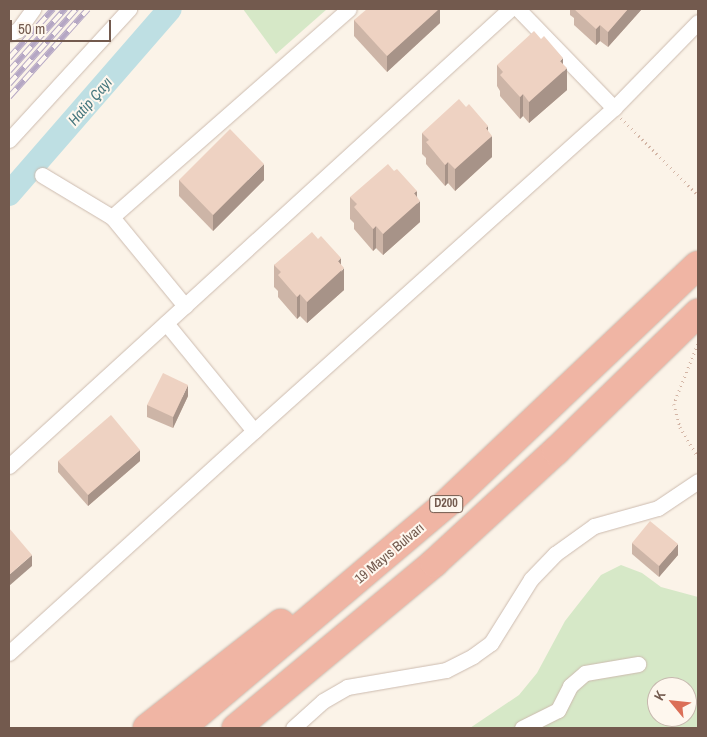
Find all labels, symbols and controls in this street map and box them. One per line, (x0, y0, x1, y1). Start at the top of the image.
scale bar (12, 10, 114, 42)
text: 50 m (18, 18, 45, 39)
water label: Hatip Çayı (64, 73, 116, 129)
road number: D200 (428, 494, 464, 514)
street label: 19 Mayıs Bulvarı (351, 519, 427, 587)
north arrow (647, 677, 697, 727)
text: K (650, 688, 670, 703)

